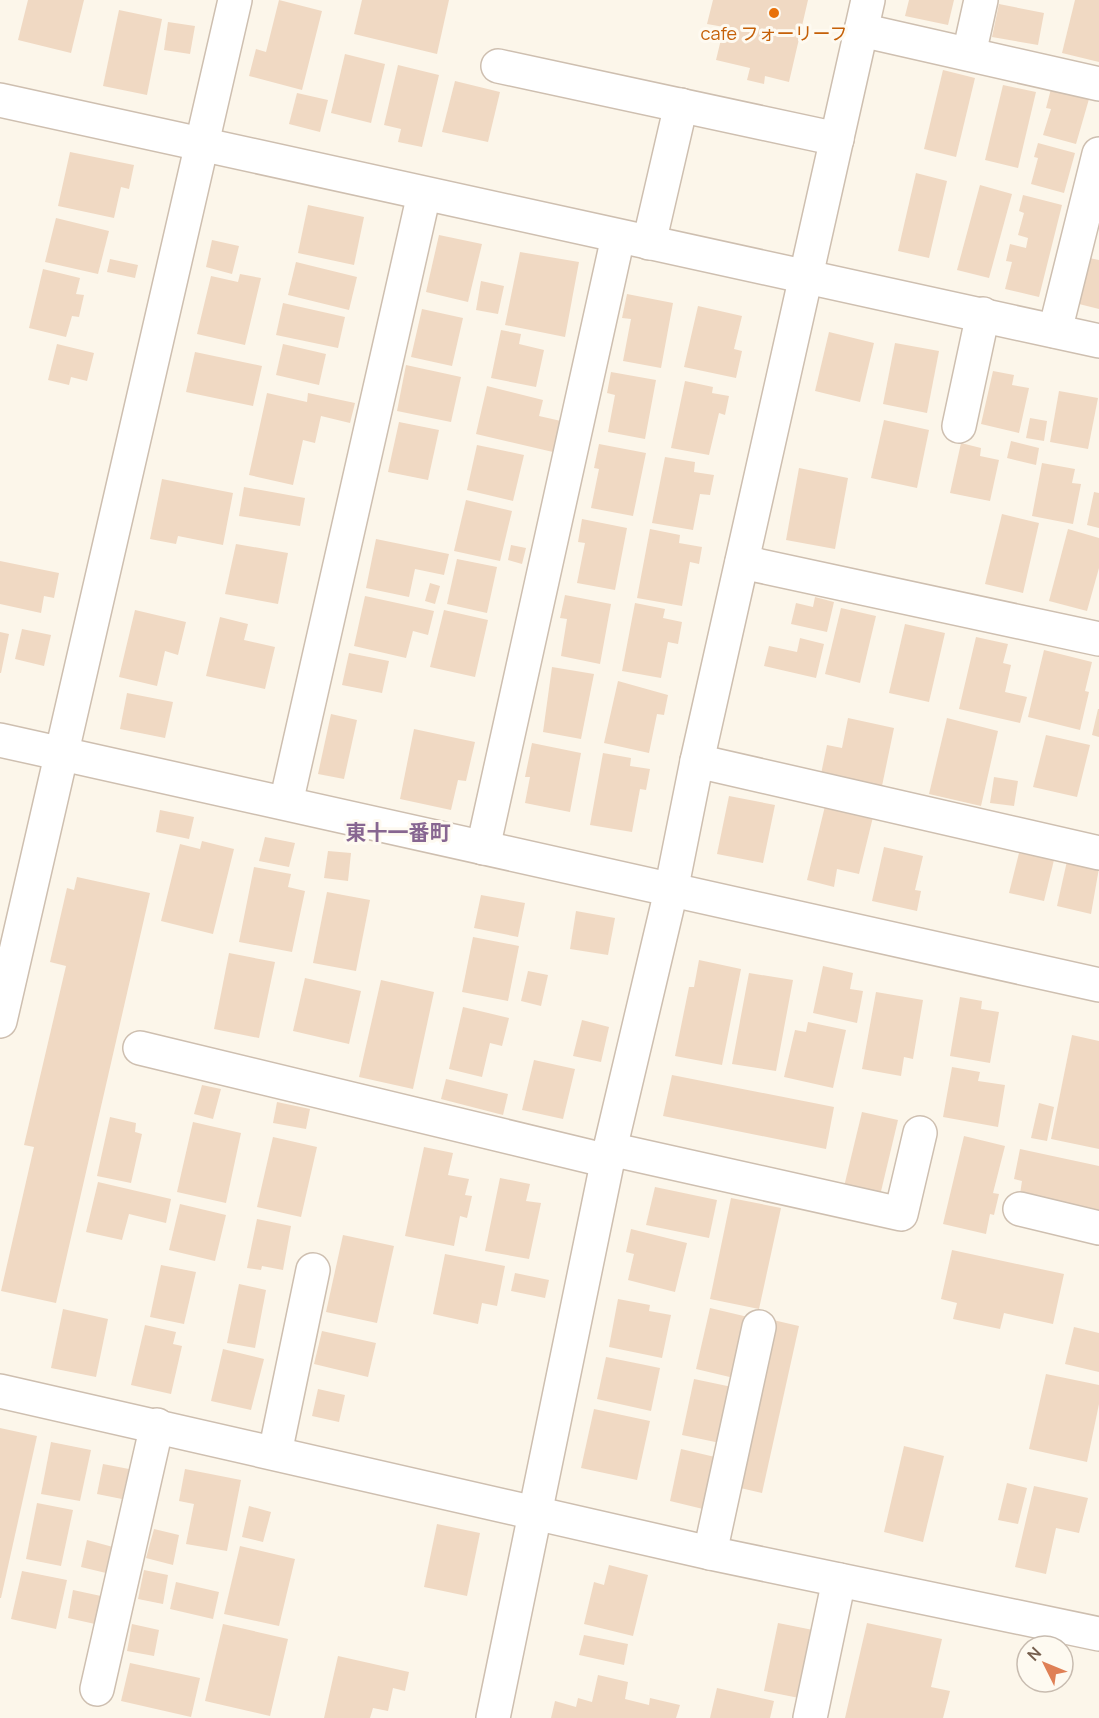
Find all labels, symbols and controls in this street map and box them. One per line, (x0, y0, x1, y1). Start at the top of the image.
marker: cafe フォーリーフ (767, 6, 781, 20)
place label: cafe フォーリーフ (701, 21, 847, 45)
district label: 東十一番町 (346, 818, 451, 846)
north arrow (1015, 1634, 1075, 1694)
text: N (1022, 1642, 1046, 1665)

